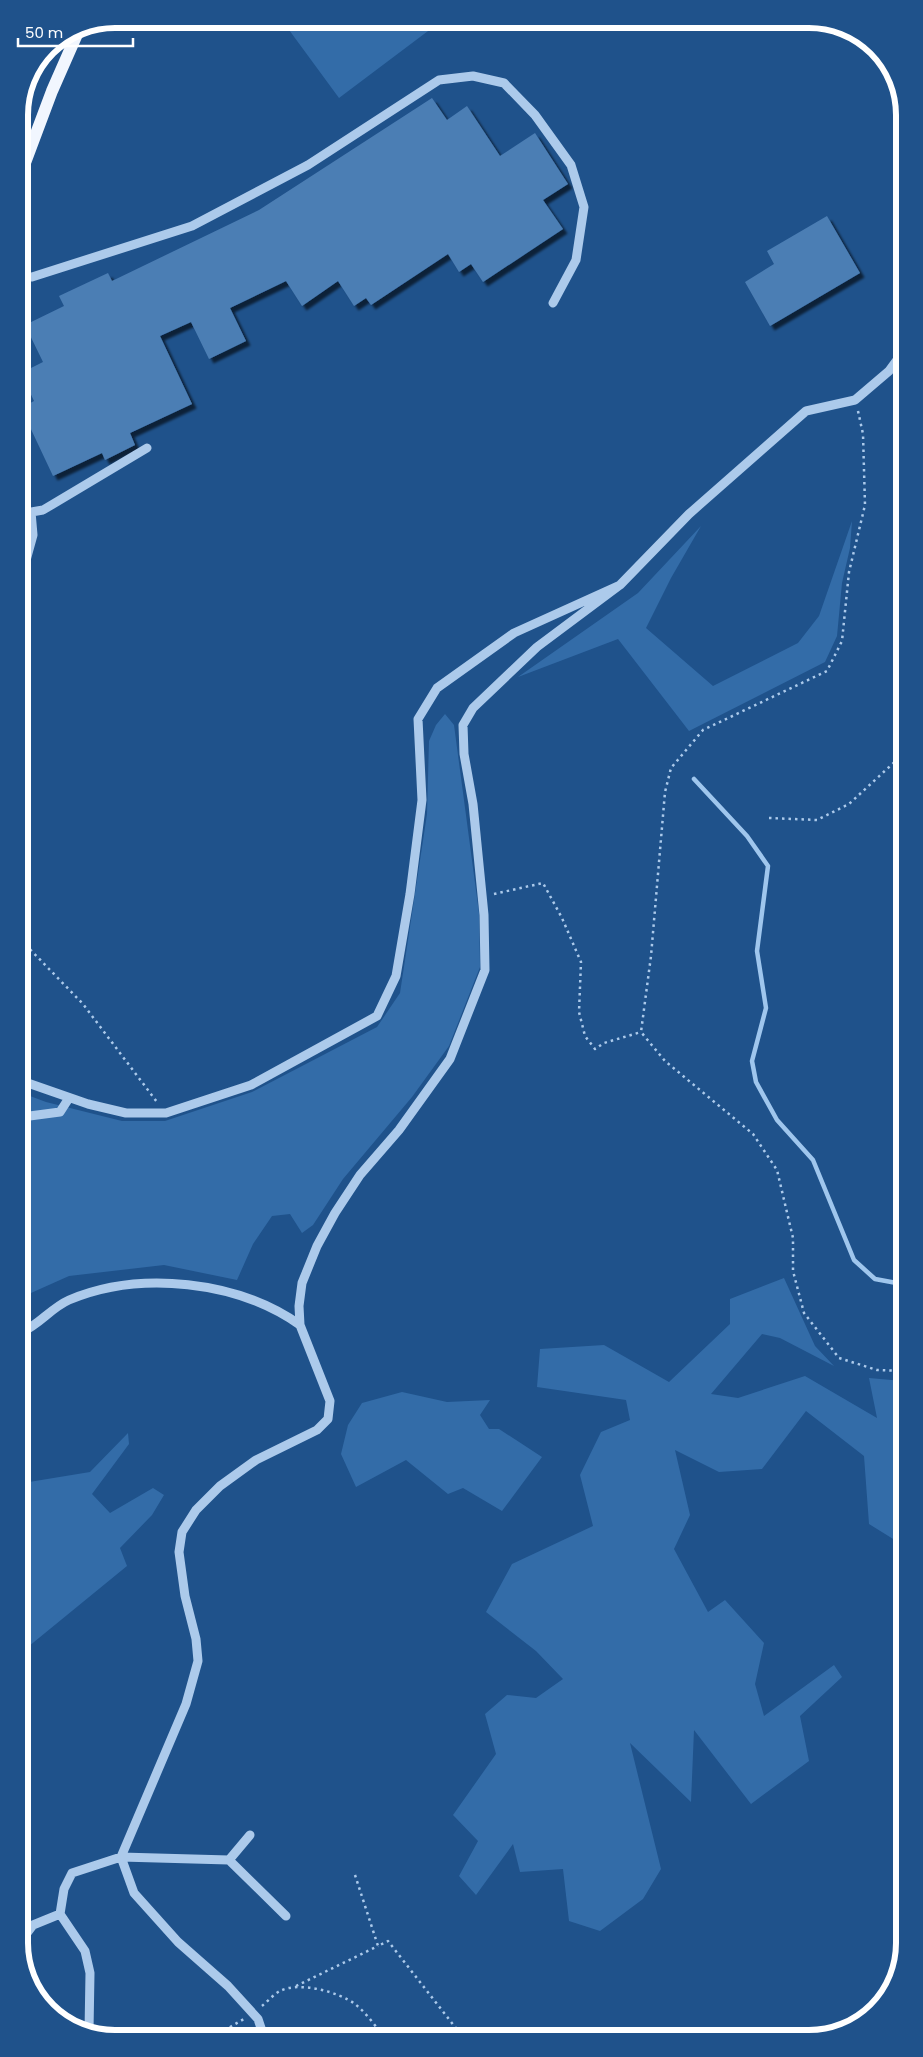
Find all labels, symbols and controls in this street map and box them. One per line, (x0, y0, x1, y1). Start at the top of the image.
scale bar (18, 15, 132, 47)
text: 50 m (25, 22, 63, 43)

